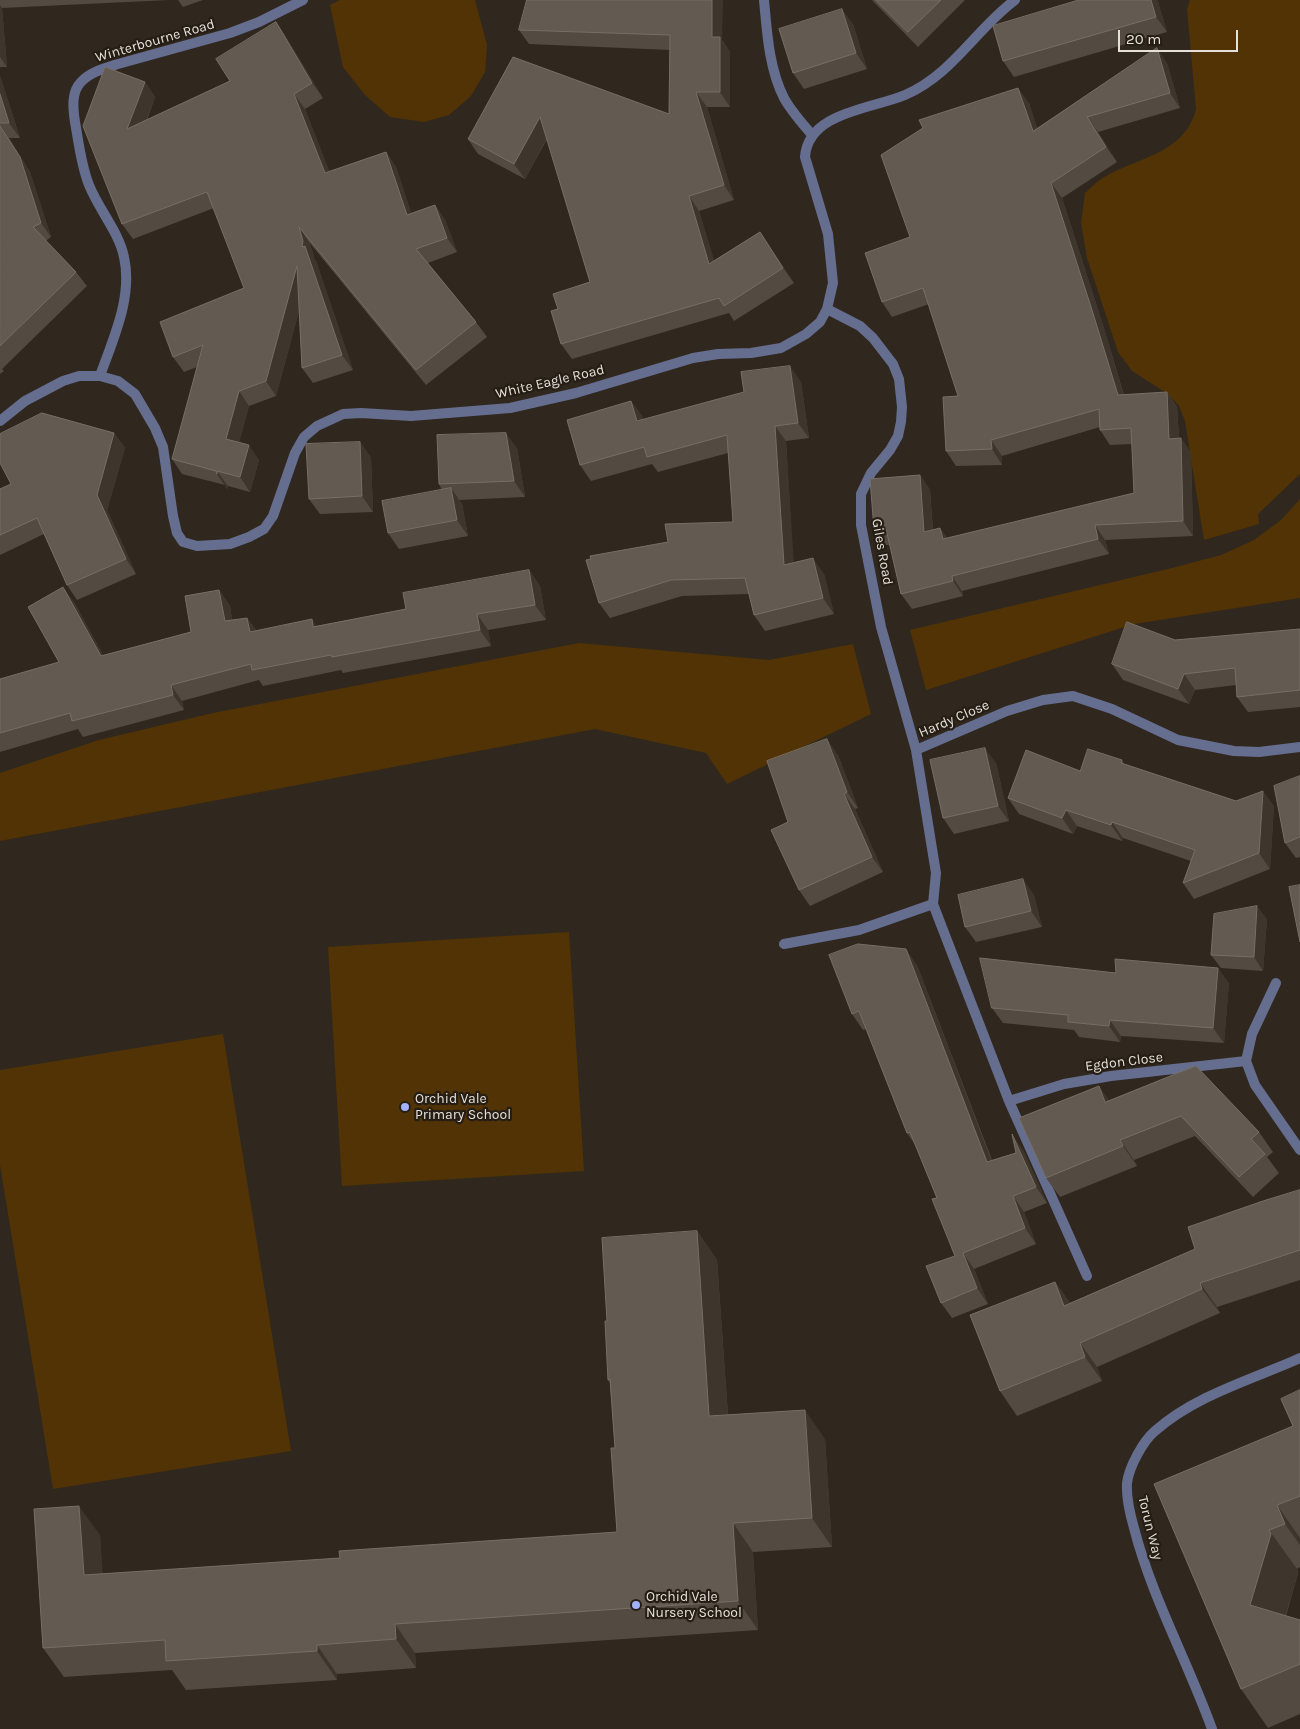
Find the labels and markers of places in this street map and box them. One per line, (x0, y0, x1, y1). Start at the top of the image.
place label: Orchid Vale Primary School (415, 1091, 511, 1124)
marker: Orchid Vale Primary School (399, 1101, 411, 1113)
place label: Orchid Vale Nursery School (646, 1589, 742, 1621)
marker: Orchid Vale Nursery School (630, 1599, 642, 1611)

